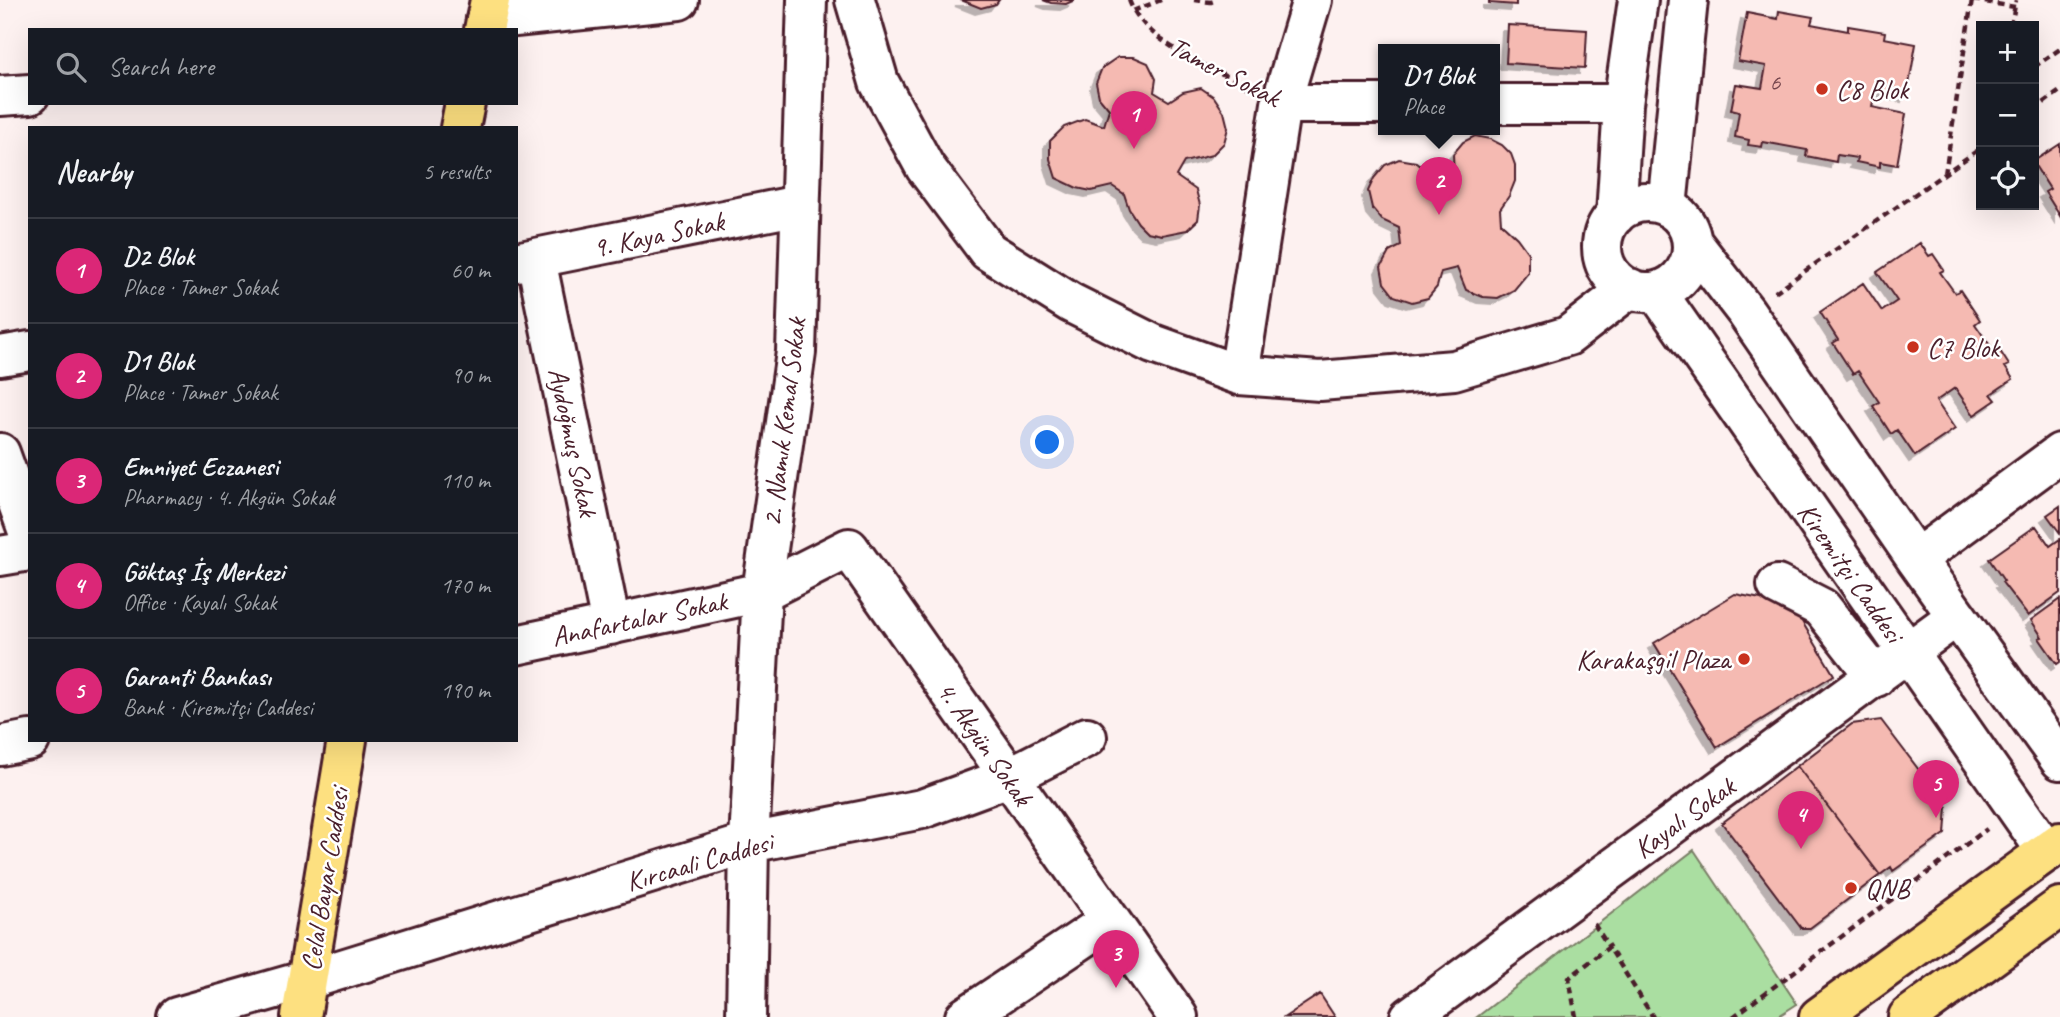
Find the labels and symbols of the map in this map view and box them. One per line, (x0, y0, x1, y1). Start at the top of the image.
street label: Tamer Sokak (1163, 29, 1289, 116)
house number: 6 (1770, 67, 1782, 97)
place label: C8 Blok (1836, 72, 1910, 107)
marker: C8 Blok (1814, 81, 1830, 97)
pin: 1 (1111, 91, 1157, 149)
pin: 2 (1416, 157, 1462, 215)
street label: 9. Kaya Sokak (589, 203, 729, 265)
street label: 2. Namık Kemal Sokak (753, 314, 814, 528)
place label: C7 Blok (1927, 330, 2001, 365)
marker: C7 Blok (1905, 339, 1921, 355)
street label: Aydoğmuş Sokak (541, 364, 607, 522)
your location (1030, 425, 1064, 459)
street label: Kiremitçi Caddesi (1790, 496, 1914, 652)
street label: Anafartalar Sokak (548, 582, 732, 654)
place label: Karakaşgil Plaza (1576, 642, 1733, 677)
marker: Karakaşgil Plaza (1736, 651, 1752, 667)
street label: 4. Akgün Sokak (929, 674, 1041, 814)
pin: 5 (1913, 760, 1959, 818)
street label: Kayalı Sokak (1627, 768, 1743, 866)
street label: Celal Bayar Caddesi (293, 781, 357, 973)
pin: 4 (1778, 791, 1824, 849)
street label: Kırcaali Caddesi (622, 823, 780, 899)
place label: QNB (1865, 871, 1912, 906)
marker: QNB (1843, 880, 1859, 896)
pin: 3 (1093, 930, 1139, 988)

